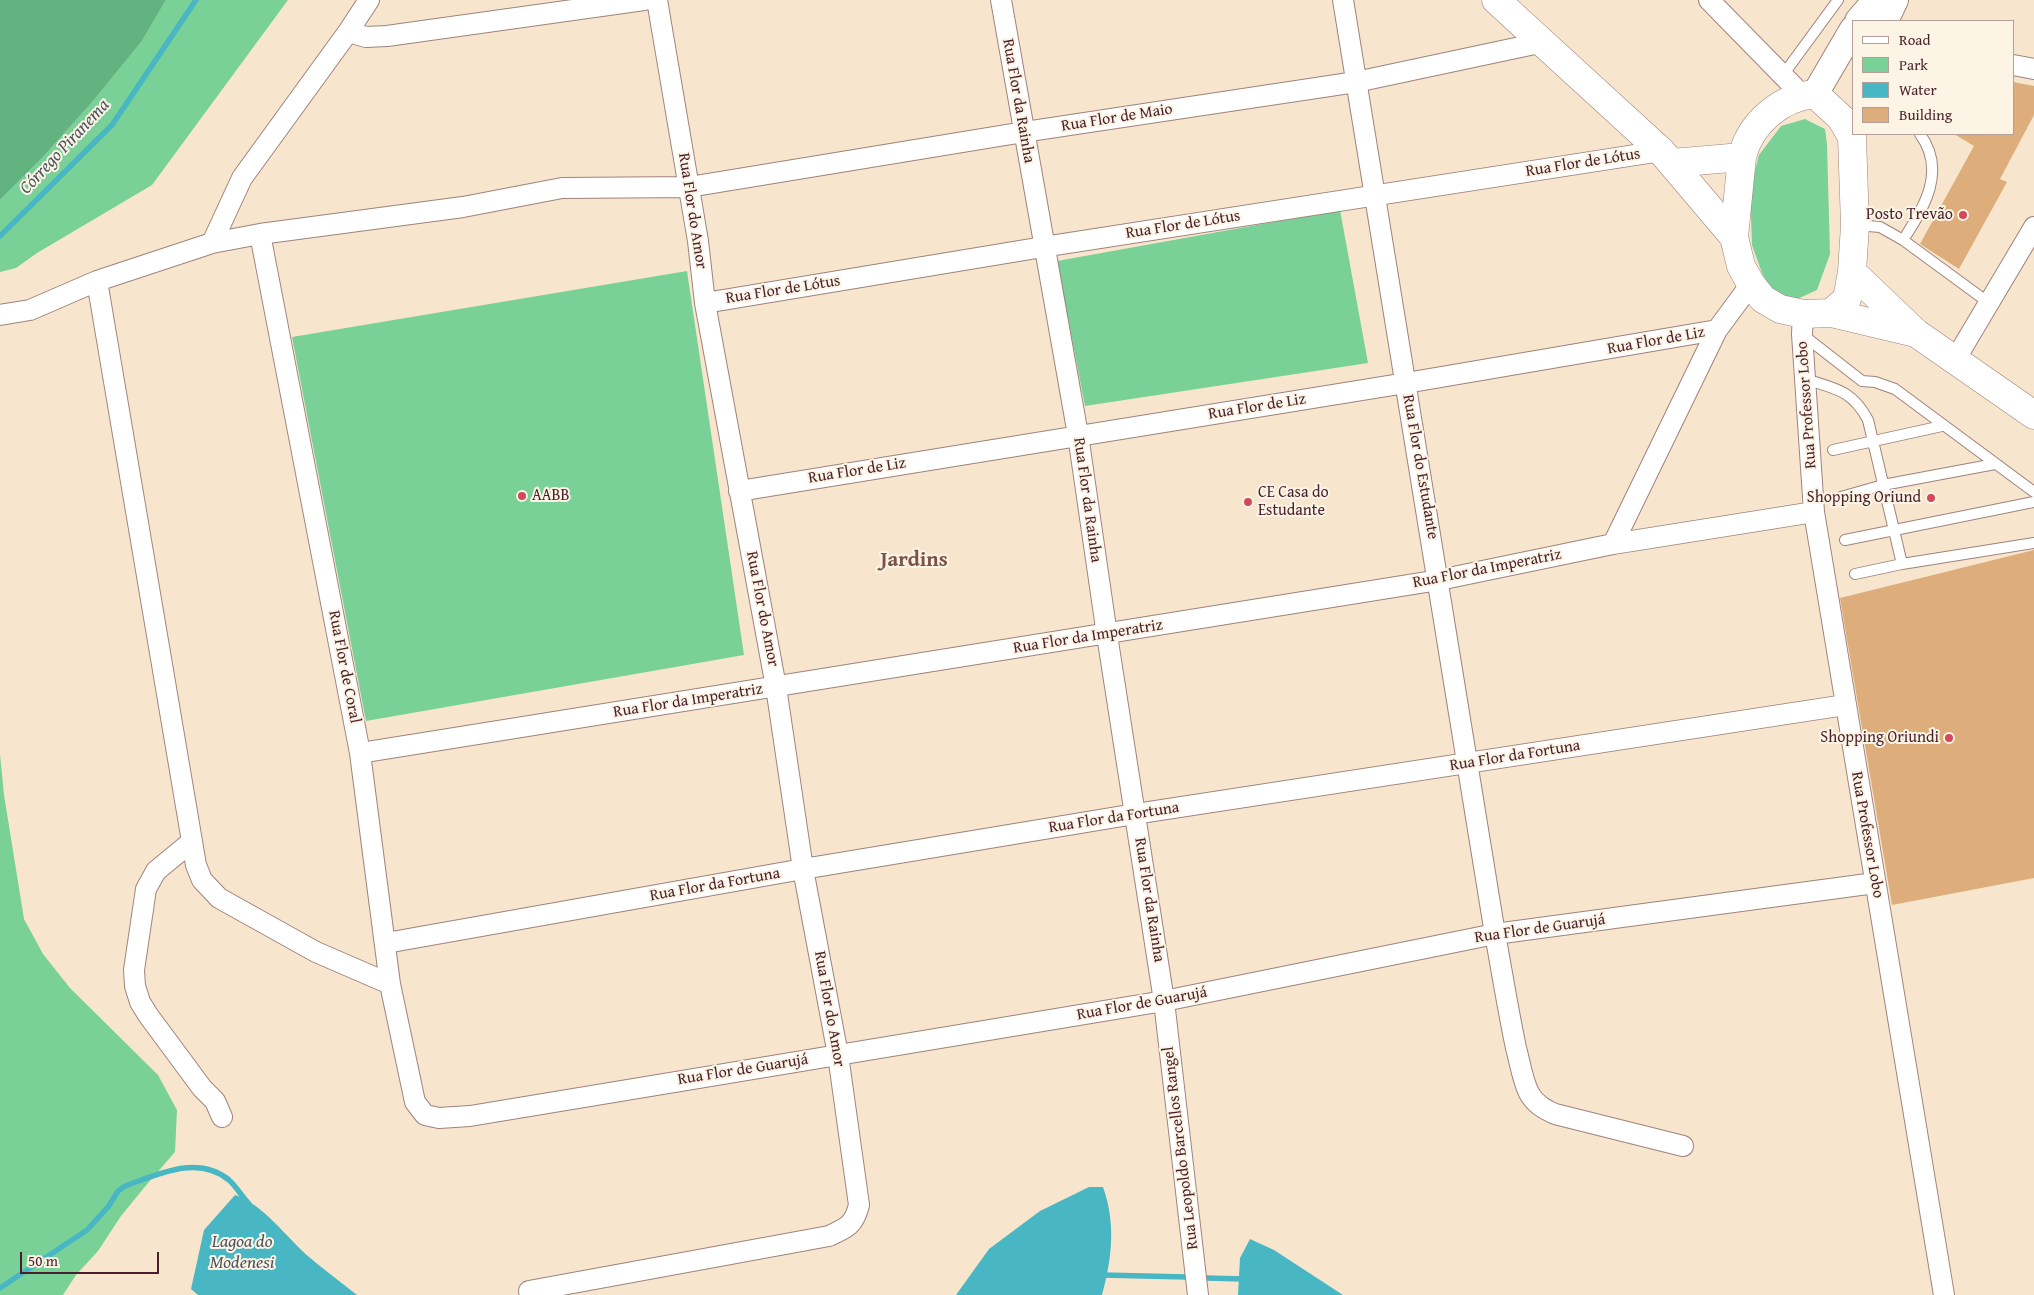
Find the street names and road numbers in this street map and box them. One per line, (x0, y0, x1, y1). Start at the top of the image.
street label: Rua Flor da Rainha (998, 37, 1038, 165)
street label: Rua Flor de Maio (1060, 100, 1174, 136)
street label: Rua Flor de Lótus (1524, 144, 1642, 182)
street label: Rua Flor do Amor (673, 152, 711, 270)
street label: Rua Flor de Lótus (1124, 206, 1242, 244)
street label: Rua Flor de Lótus (724, 271, 842, 309)
street label: Rua Flor de Liz (1606, 323, 1706, 359)
street label: Rua Professor Lobo (1793, 340, 1821, 470)
street label: Rua Flor de Liz (1207, 390, 1307, 424)
street label: Rua Flor do Estudante (1398, 393, 1442, 541)
street label: Rua Flor da Rainha (1069, 436, 1105, 564)
street label: Rua Flor de Liz (807, 454, 907, 488)
street label: Rua Flor da Imperatriz (1411, 545, 1563, 593)
street label: Rua Flor do Amor (741, 550, 783, 668)
street label: Rua Flor de Coral (324, 609, 364, 725)
street label: Rua Flor da Imperatriz (1012, 616, 1164, 658)
street label: Rua Flor da Imperatriz (612, 680, 764, 722)
street label: Rua Flor da Fortuna (1448, 736, 1582, 776)
street label: Rua Professor Lobo (1846, 770, 1888, 900)
street label: Rua Flor da Fortuna (1047, 798, 1181, 838)
street label: Rua Flor da Rainha (1130, 836, 1168, 964)
street label: Rua Flor da Fortuna (648, 864, 782, 906)
street label: Rua Flor de Guarujá (1473, 910, 1607, 948)
street label: Rua Flor do Amor (809, 950, 849, 1068)
street label: Rua Flor de Guarujá (1075, 983, 1209, 1025)
street label: Rua Leopoldo Barcellos Rangel (1159, 1045, 1203, 1251)
street label: Rua Flor de Guarujá (676, 1050, 810, 1090)

